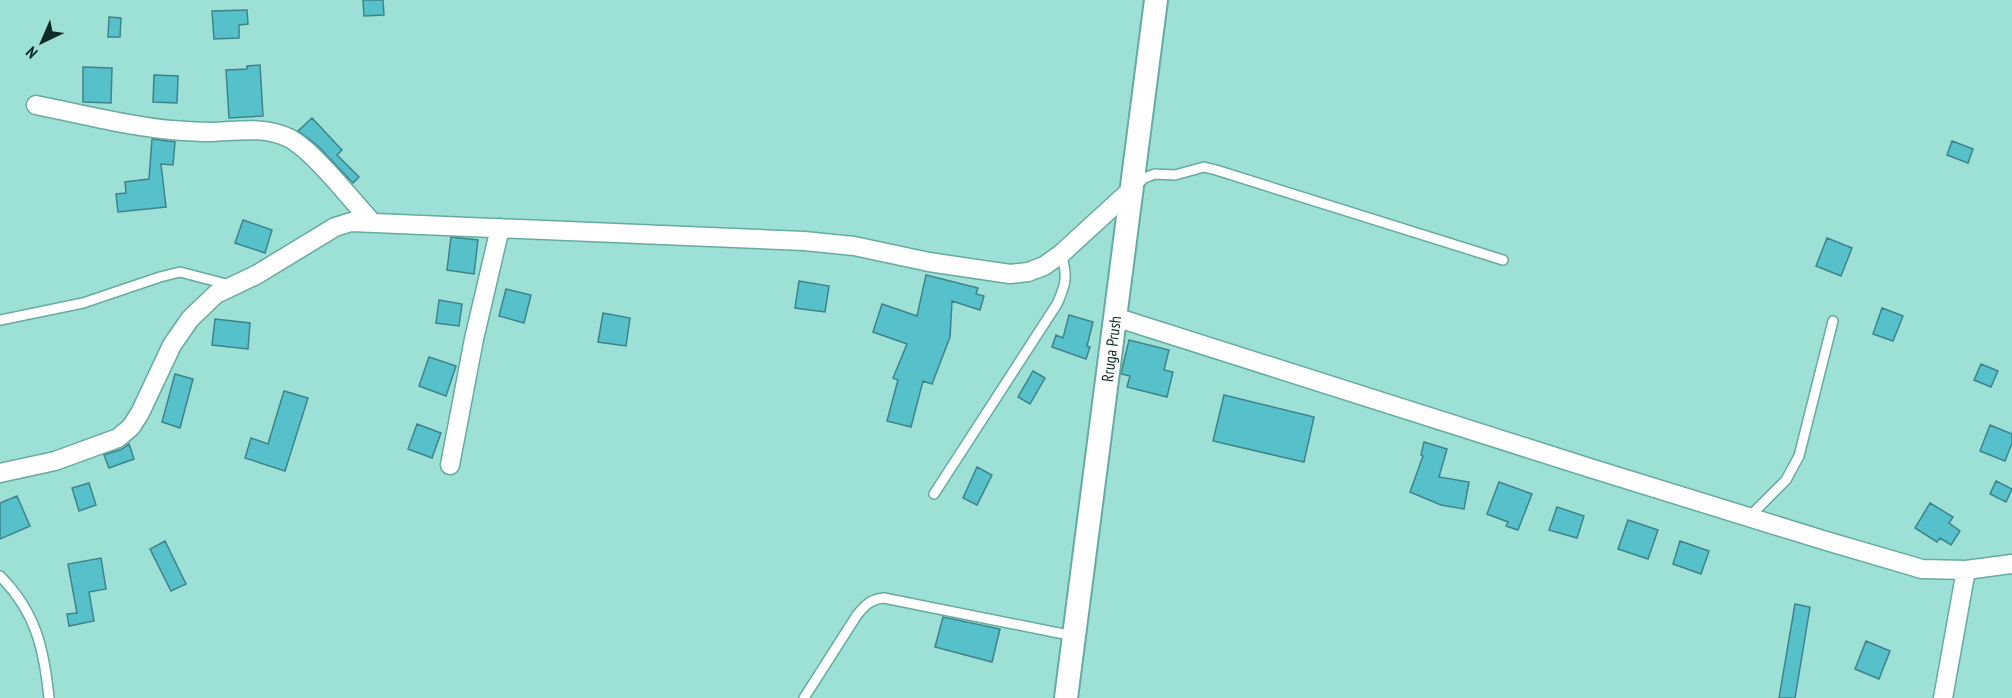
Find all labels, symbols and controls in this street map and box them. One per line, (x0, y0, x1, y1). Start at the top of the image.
north arrow (12, 12, 72, 72)
text: N (22, 43, 42, 63)
street label: Rruga Prush (1097, 315, 1125, 383)

